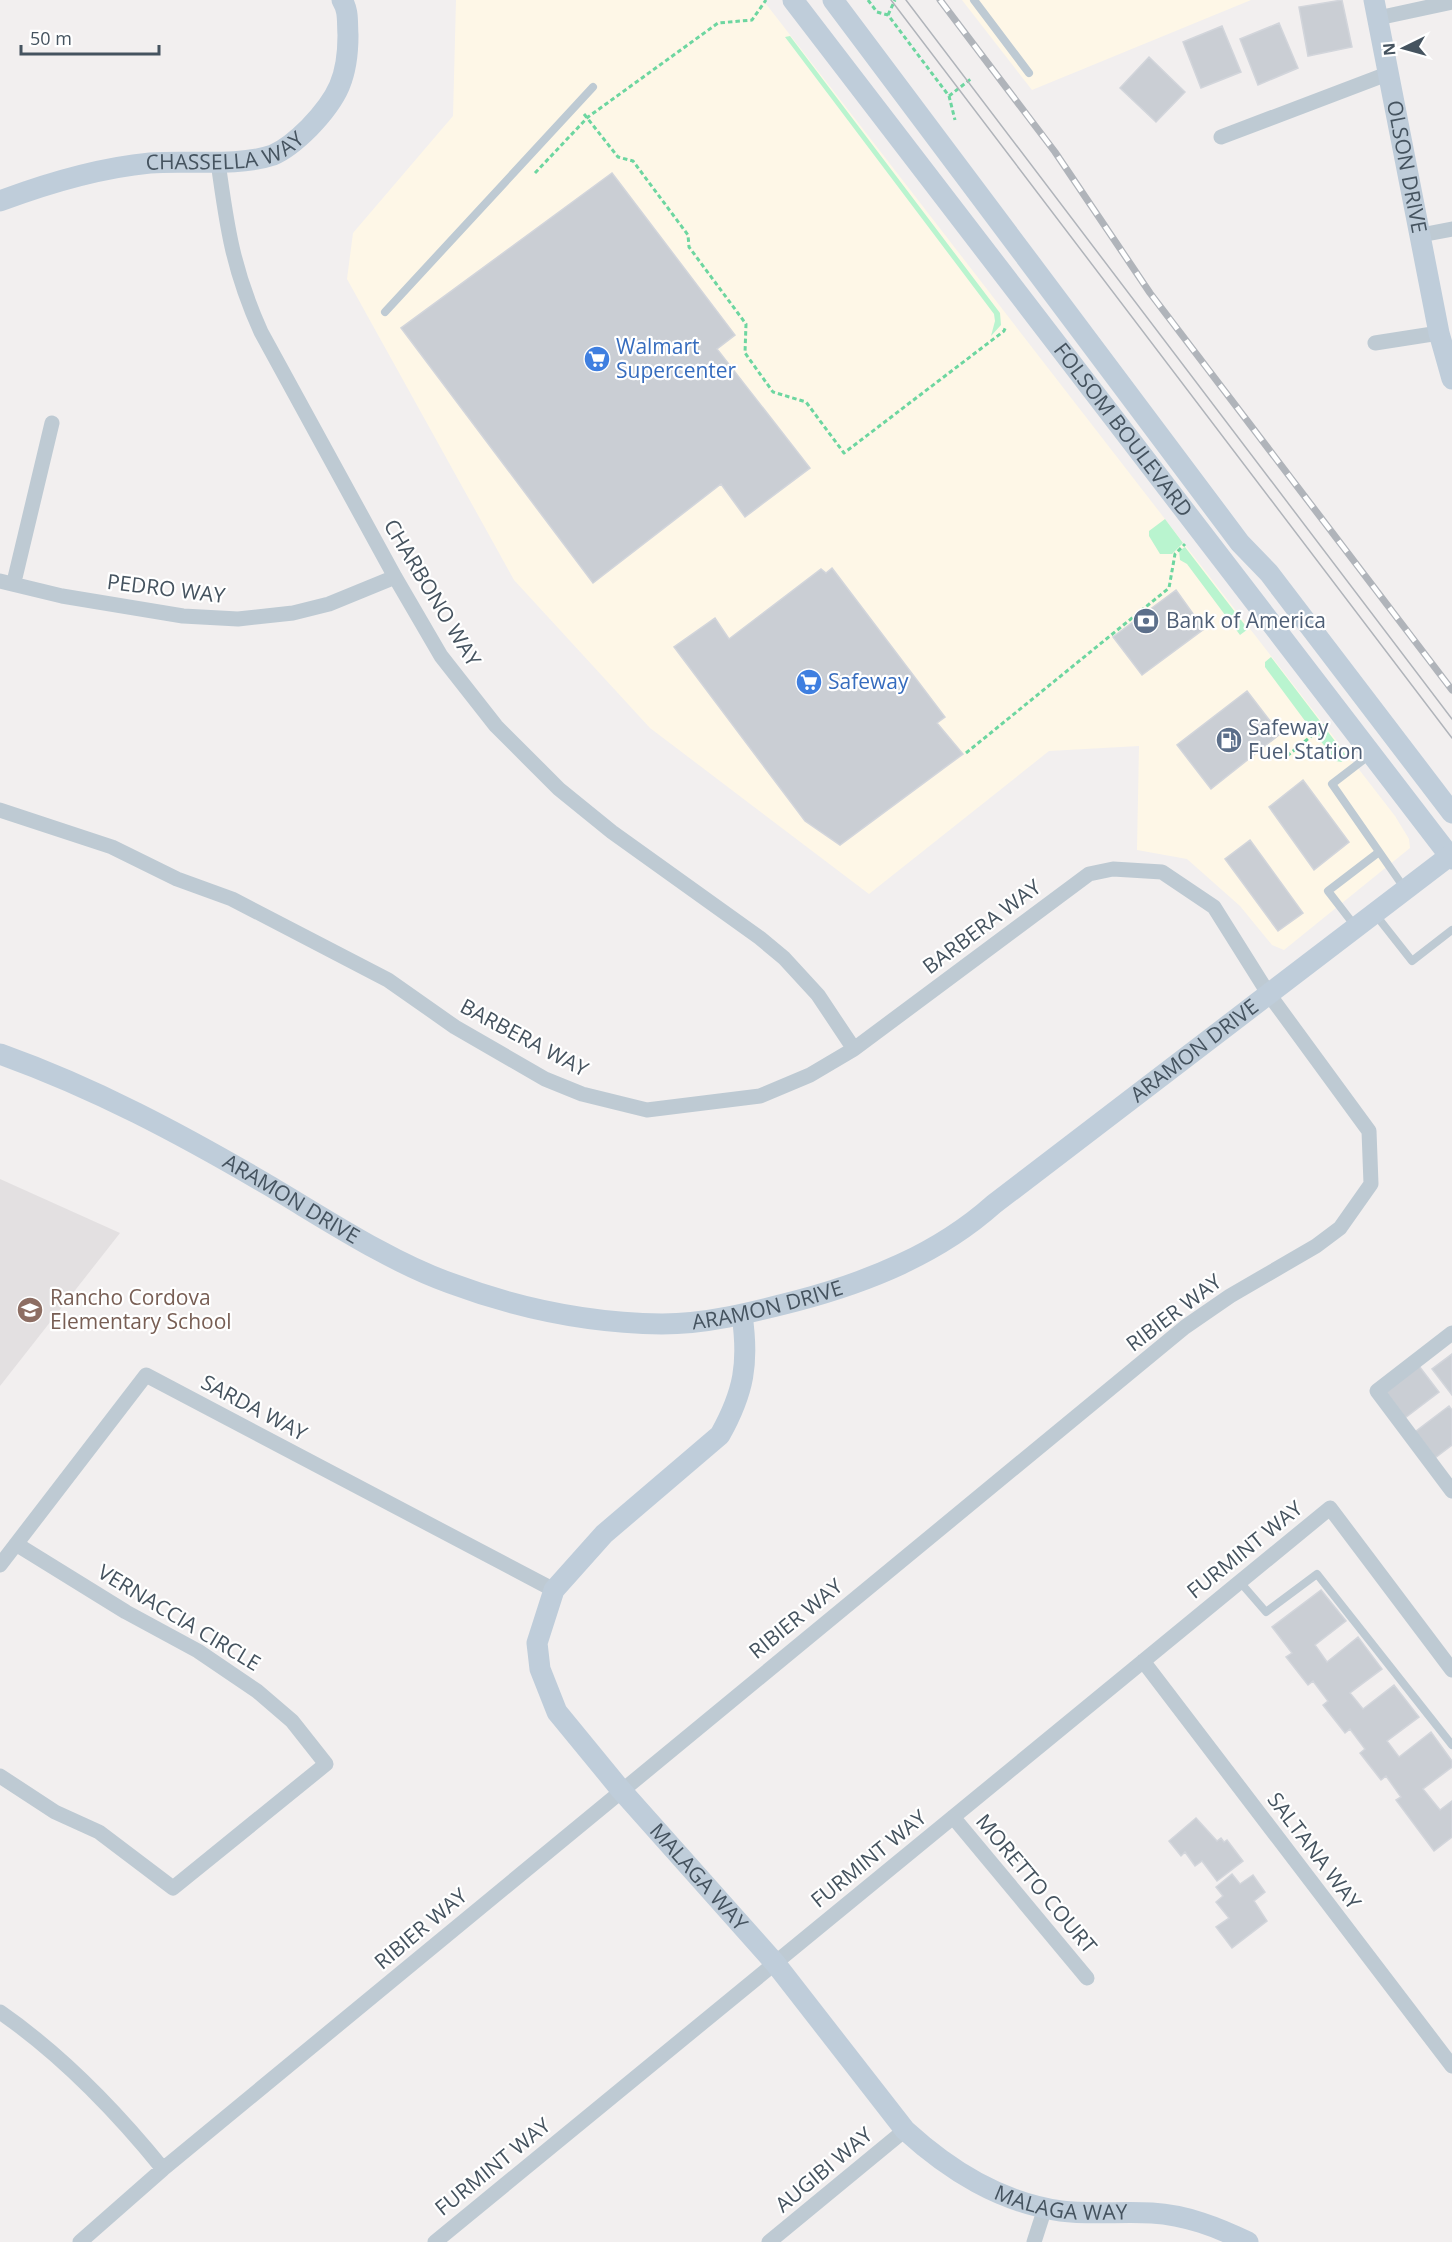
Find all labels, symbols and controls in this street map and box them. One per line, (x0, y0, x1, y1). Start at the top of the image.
scale bar (21, 18, 159, 56)
north arrow (1374, 18, 1434, 78)
text: 50 m (30, 26, 72, 50)
text: N (1378, 42, 1401, 57)
street label: OLSON DRIVE (1381, 98, 1434, 235)
street label: CHASSELLA WAY (145, 124, 310, 176)
place label: Walmart Supercenter (616, 332, 737, 384)
street label: FOLSOM BOULEVARD (1048, 337, 1199, 522)
supermarket icon: Walmart Supercenter (582, 344, 612, 374)
street label: CHARBONO WAY (378, 514, 488, 671)
street label: PEDRO WAY (106, 567, 227, 609)
bank icon: Bank of America (1131, 606, 1161, 636)
place label: Bank of America (1166, 606, 1326, 634)
supermarket icon: Safeway (794, 667, 824, 697)
place label: Safeway (828, 667, 909, 695)
place label: Safeway Fuel Station (1248, 713, 1363, 765)
fuel station icon: Safeway Fuel Station (1214, 725, 1244, 755)
street label: BARBERA WAY (917, 872, 1046, 980)
street label: BARBERA WAY (456, 992, 594, 1083)
street label: ARAMON DRIVE (1124, 992, 1264, 1108)
street label: ARAMON DRIVE (218, 1147, 365, 1250)
street label: RIBIER WAY (1120, 1267, 1227, 1357)
street label: ARAMON DRIVE (690, 1273, 846, 1335)
place label: Rancho Cordova Elementary School (50, 1283, 232, 1335)
school or university icon: Rancho Cordova Elementary School (15, 1295, 45, 1325)
street label: SARDA WAY (197, 1367, 313, 1447)
street label: FURMINT WAY (1181, 1494, 1308, 1605)
street label: VERNACCIA CIRCLE (93, 1557, 266, 1677)
street label: RIBIER WAY (743, 1572, 848, 1665)
street label: SALTANA WAY (1262, 1786, 1368, 1915)
street label: FURMINT WAY (805, 1803, 932, 1914)
street label: MORETTO COURT (970, 1808, 1104, 1959)
street label: MALAGA WAY (644, 1817, 755, 1936)
street label: RIBIER WAY (368, 1881, 473, 1975)
street label: FURMINT WAY (429, 2111, 556, 2222)
street label: AUGIBI WAY (769, 2120, 878, 2218)
street label: MALAGA WAY (991, 2178, 1128, 2226)

